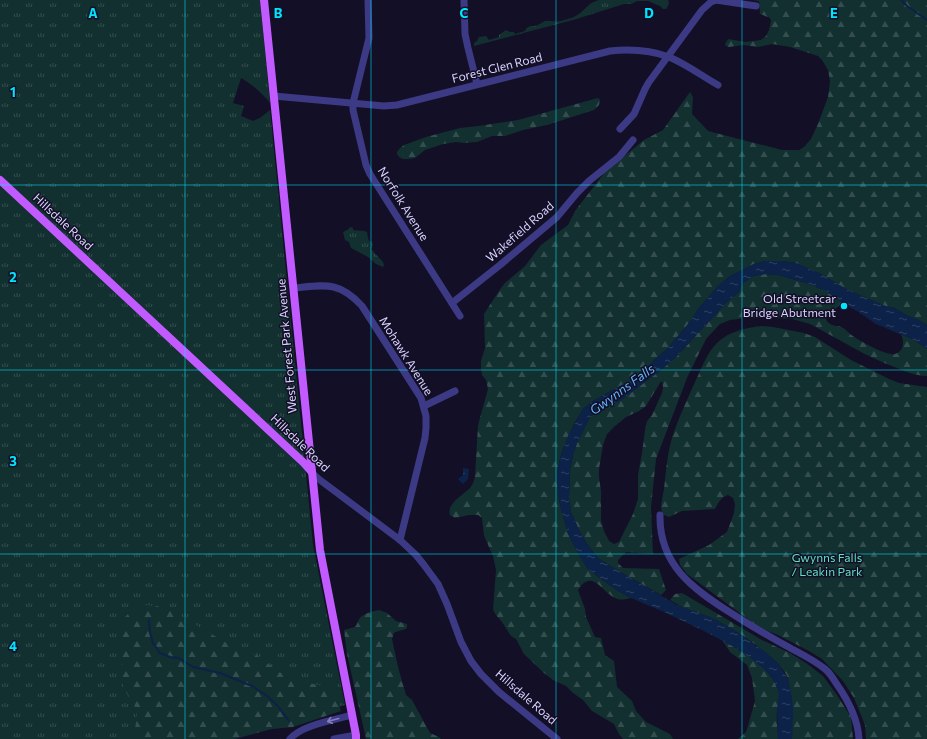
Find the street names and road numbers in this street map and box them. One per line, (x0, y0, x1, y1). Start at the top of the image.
street label: Forest Glen Road (450, 49, 543, 85)
street label: Norfolk Avenue (376, 164, 432, 243)
street label: Hillsdale Road (31, 190, 96, 253)
street label: Wakefield Road (483, 198, 556, 264)
street label: West Forest Park Avenue (273, 278, 299, 414)
street label: Mohawk Avenue (377, 314, 437, 397)
street label: Hillsdale Road (268, 411, 333, 474)
street label: Hillsdale Road (493, 666, 560, 727)

